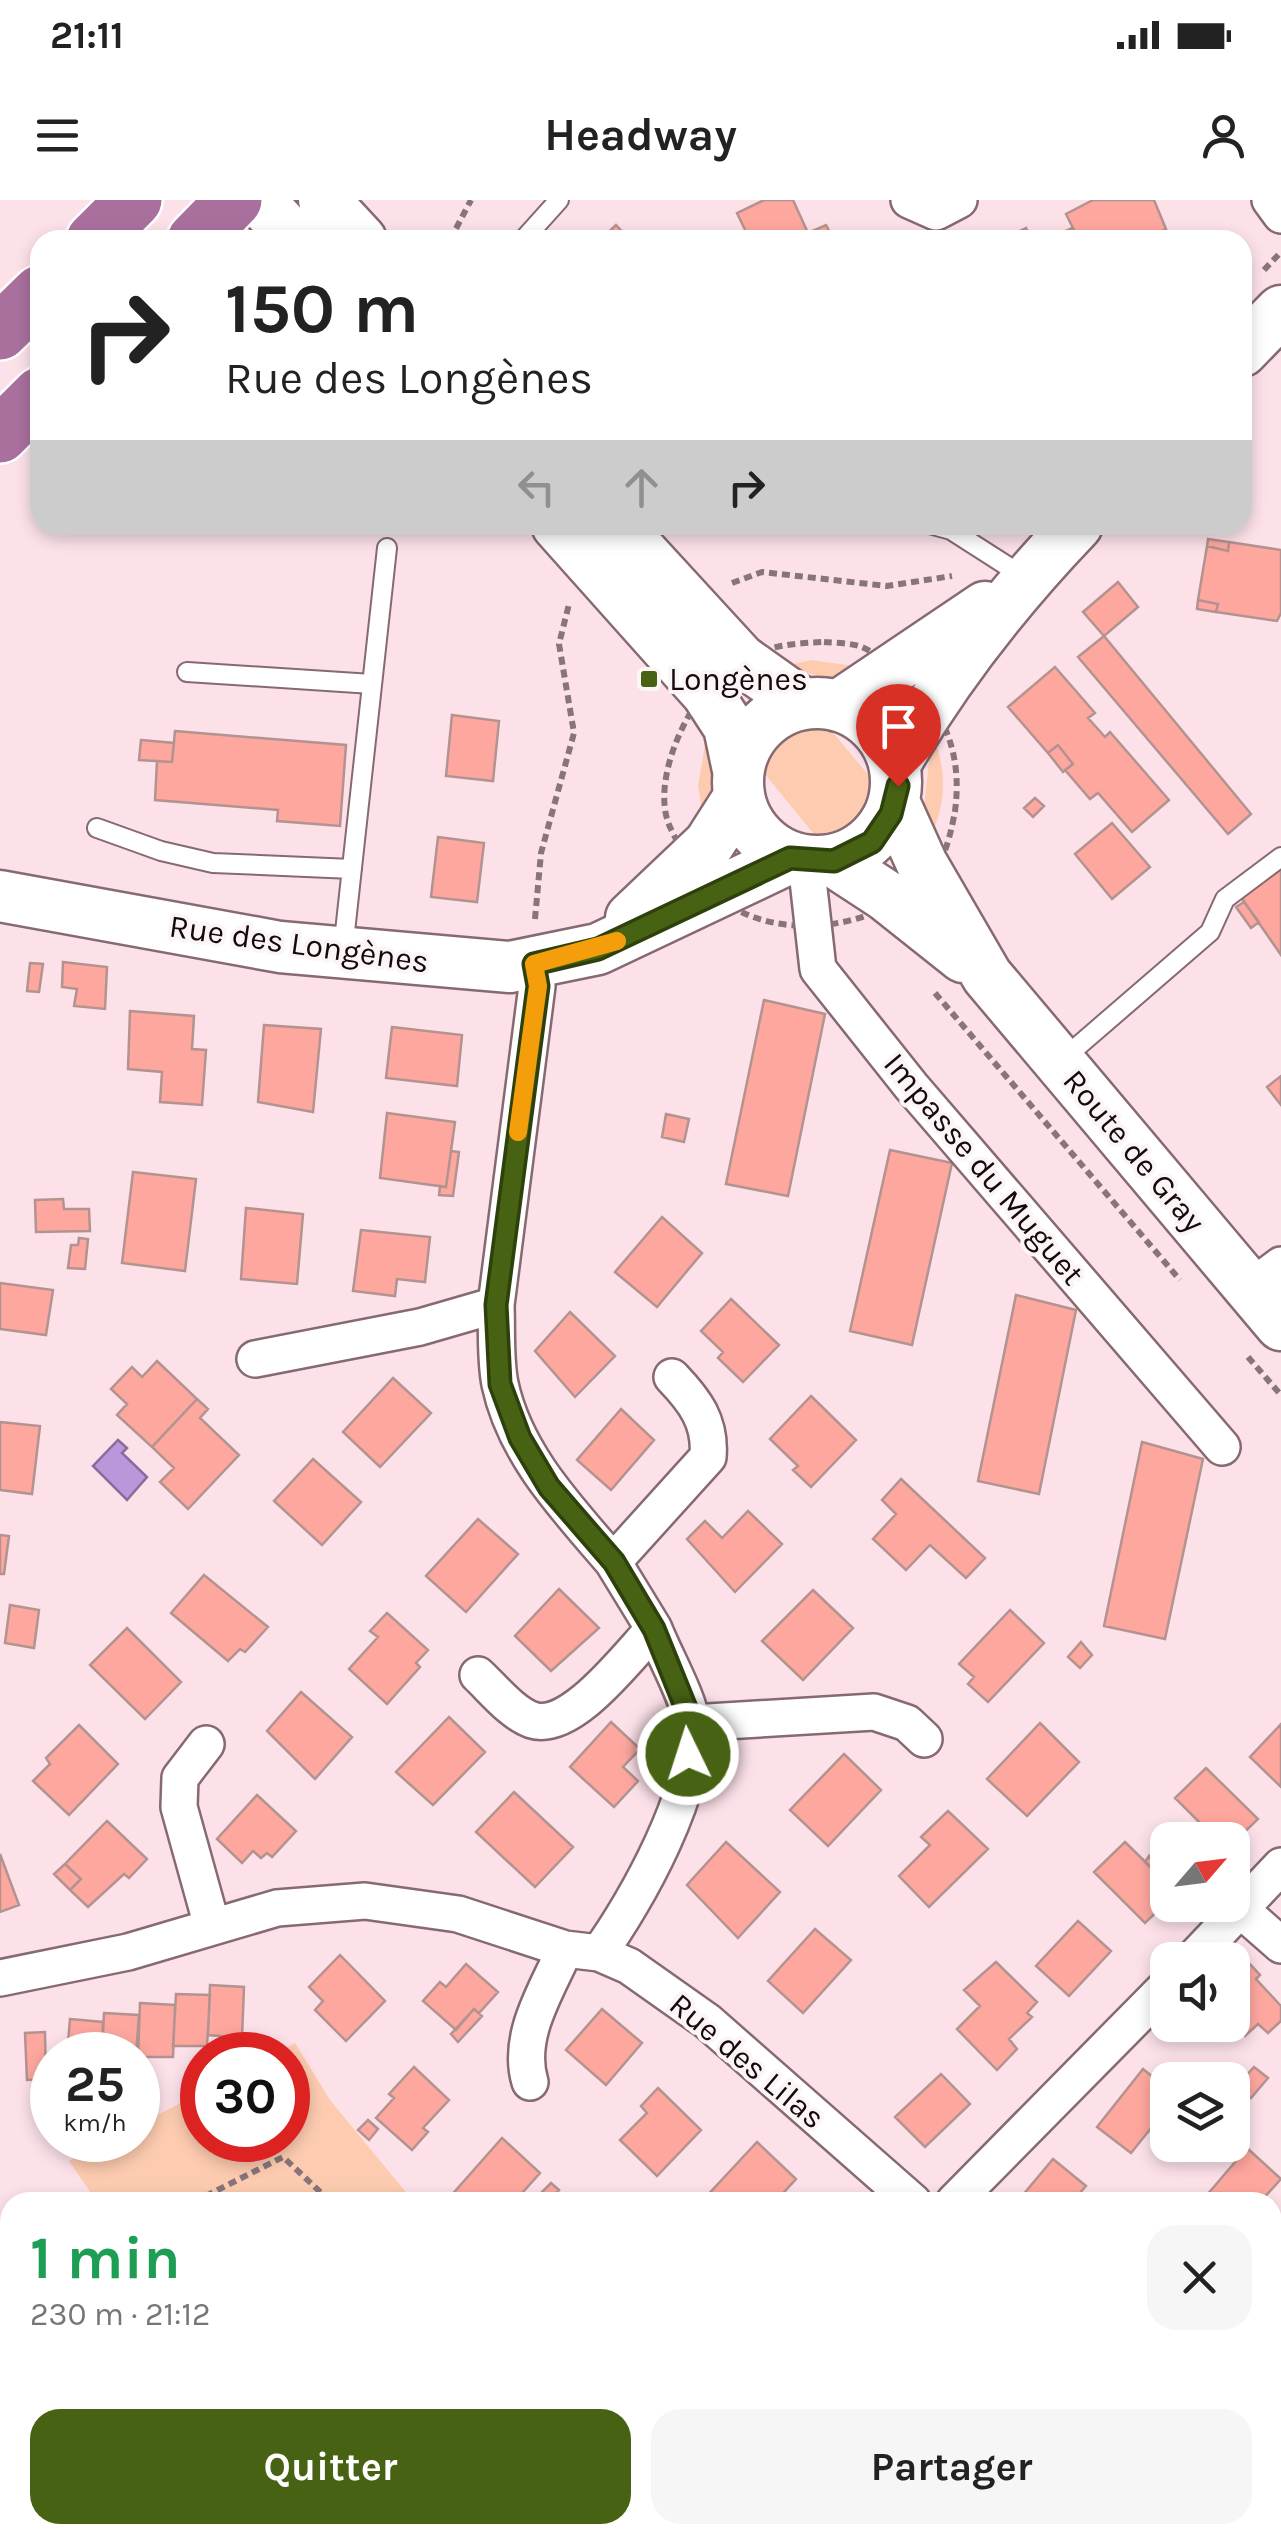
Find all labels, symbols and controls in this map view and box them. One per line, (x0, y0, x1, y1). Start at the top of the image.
text: 21:11 (50, 13, 124, 58)
icon: menu (30, 108, 85, 163)
icon: person (1196, 108, 1251, 163)
text: Headway (544, 109, 737, 161)
text: 150 m (225, 268, 419, 350)
icon: right (60, 270, 190, 400)
text: Rue des Longènes (225, 352, 593, 404)
icon: left (509, 460, 564, 515)
icon: ahead (614, 460, 669, 515)
icon: right (719, 460, 774, 515)
place label: Longènes (669, 661, 808, 698)
marker: Longènes (638, 668, 660, 690)
pin (856, 684, 941, 787)
icon: arrive (871, 699, 926, 754)
street label: Rue des Longènes (167, 907, 431, 981)
street label: Impasse du Muguet (876, 1046, 1092, 1292)
street label: Route de Gray (1055, 1062, 1213, 1240)
position arrow (636, 1702, 740, 1806)
north arrow (1150, 1822, 1250, 1922)
map controls (1150, 1822, 1250, 2162)
button: sound (1150, 1942, 1250, 2042)
street label: Rue des Lilas (662, 1986, 832, 2136)
speed limit sign: 30 (180, 2032, 310, 2162)
text: 25 (65, 2055, 125, 2114)
button: layers (1150, 2062, 1250, 2162)
text: km/h (63, 2108, 127, 2137)
text: 1 min (30, 2223, 181, 2293)
button: close (1147, 2225, 1252, 2330)
text: 230 m · 21:12 (30, 2296, 211, 2333)
button: Quitter (30, 2409, 631, 2524)
button: Partager (651, 2409, 1252, 2524)

